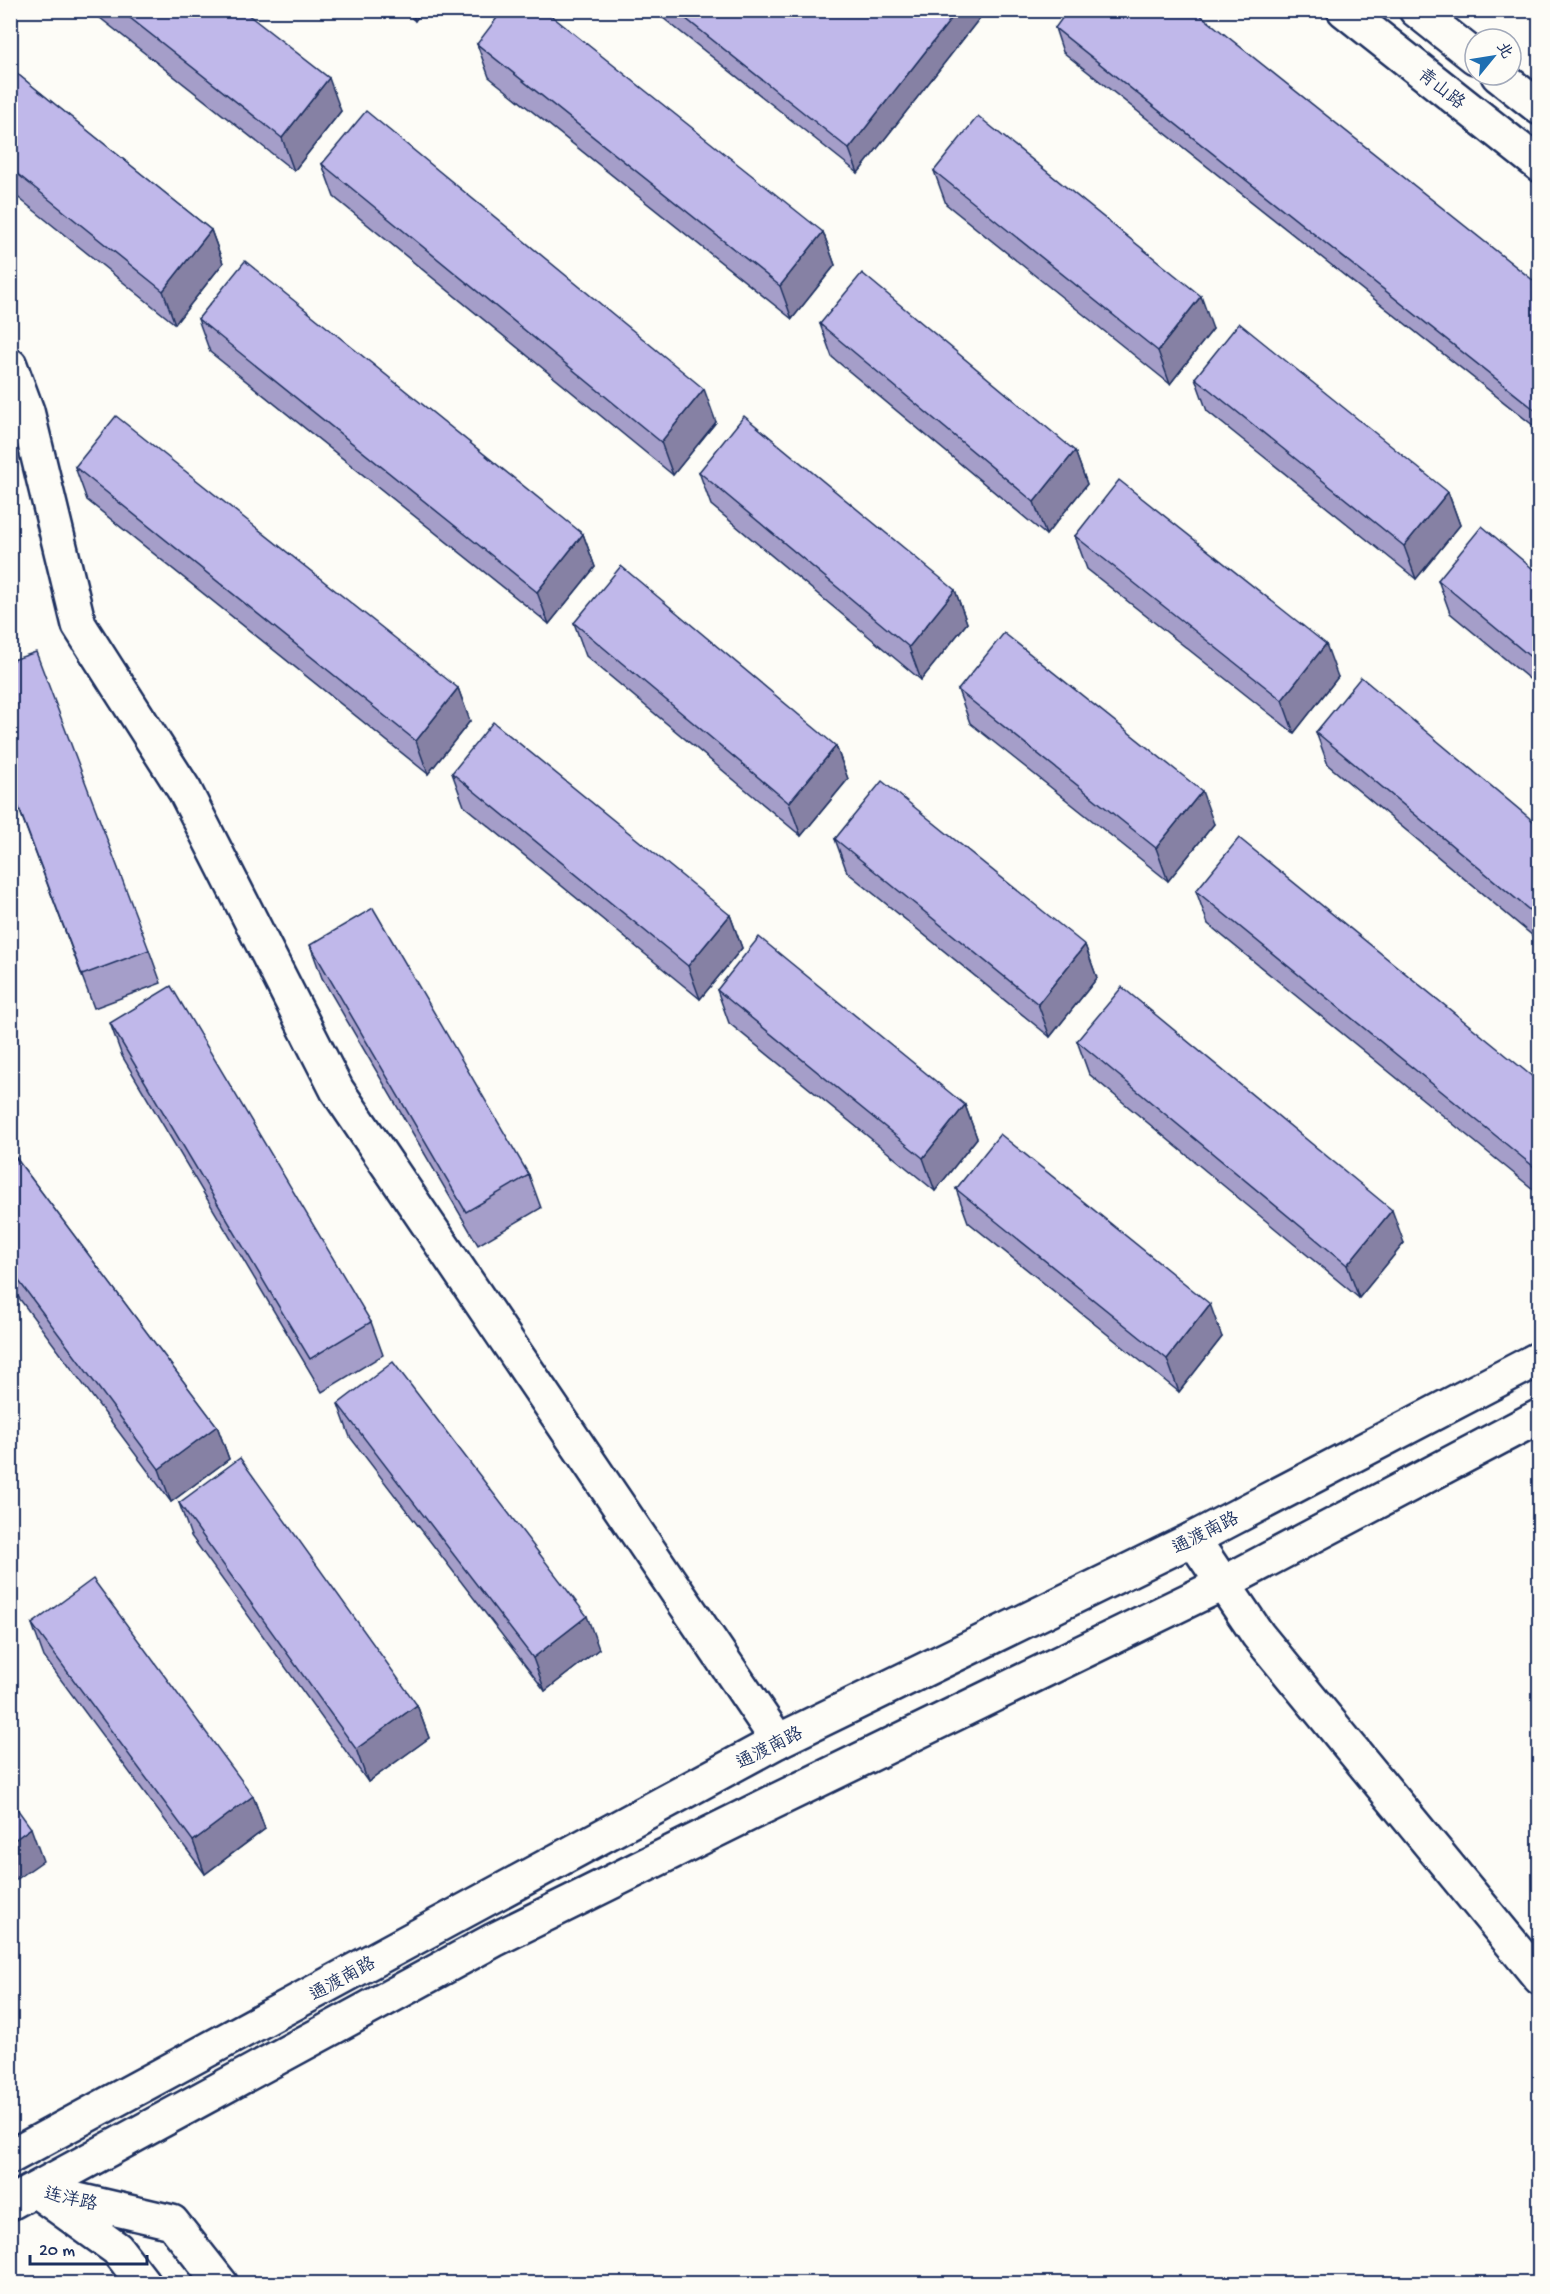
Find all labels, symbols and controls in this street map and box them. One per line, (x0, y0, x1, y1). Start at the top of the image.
north arrow (1463, 27, 1523, 87)
text: 北 (1491, 39, 1516, 63)
street label: 青山路 (1413, 64, 1469, 115)
street label: 通渡南路 (1169, 1508, 1243, 1560)
street label: 通渡南路 (733, 1723, 807, 1775)
street label: 通渡南路 (306, 1953, 380, 2007)
street label: 连洋路 (42, 2183, 99, 2217)
scale bar (30, 2228, 147, 2266)
text: 20 m (39, 2241, 75, 2262)

